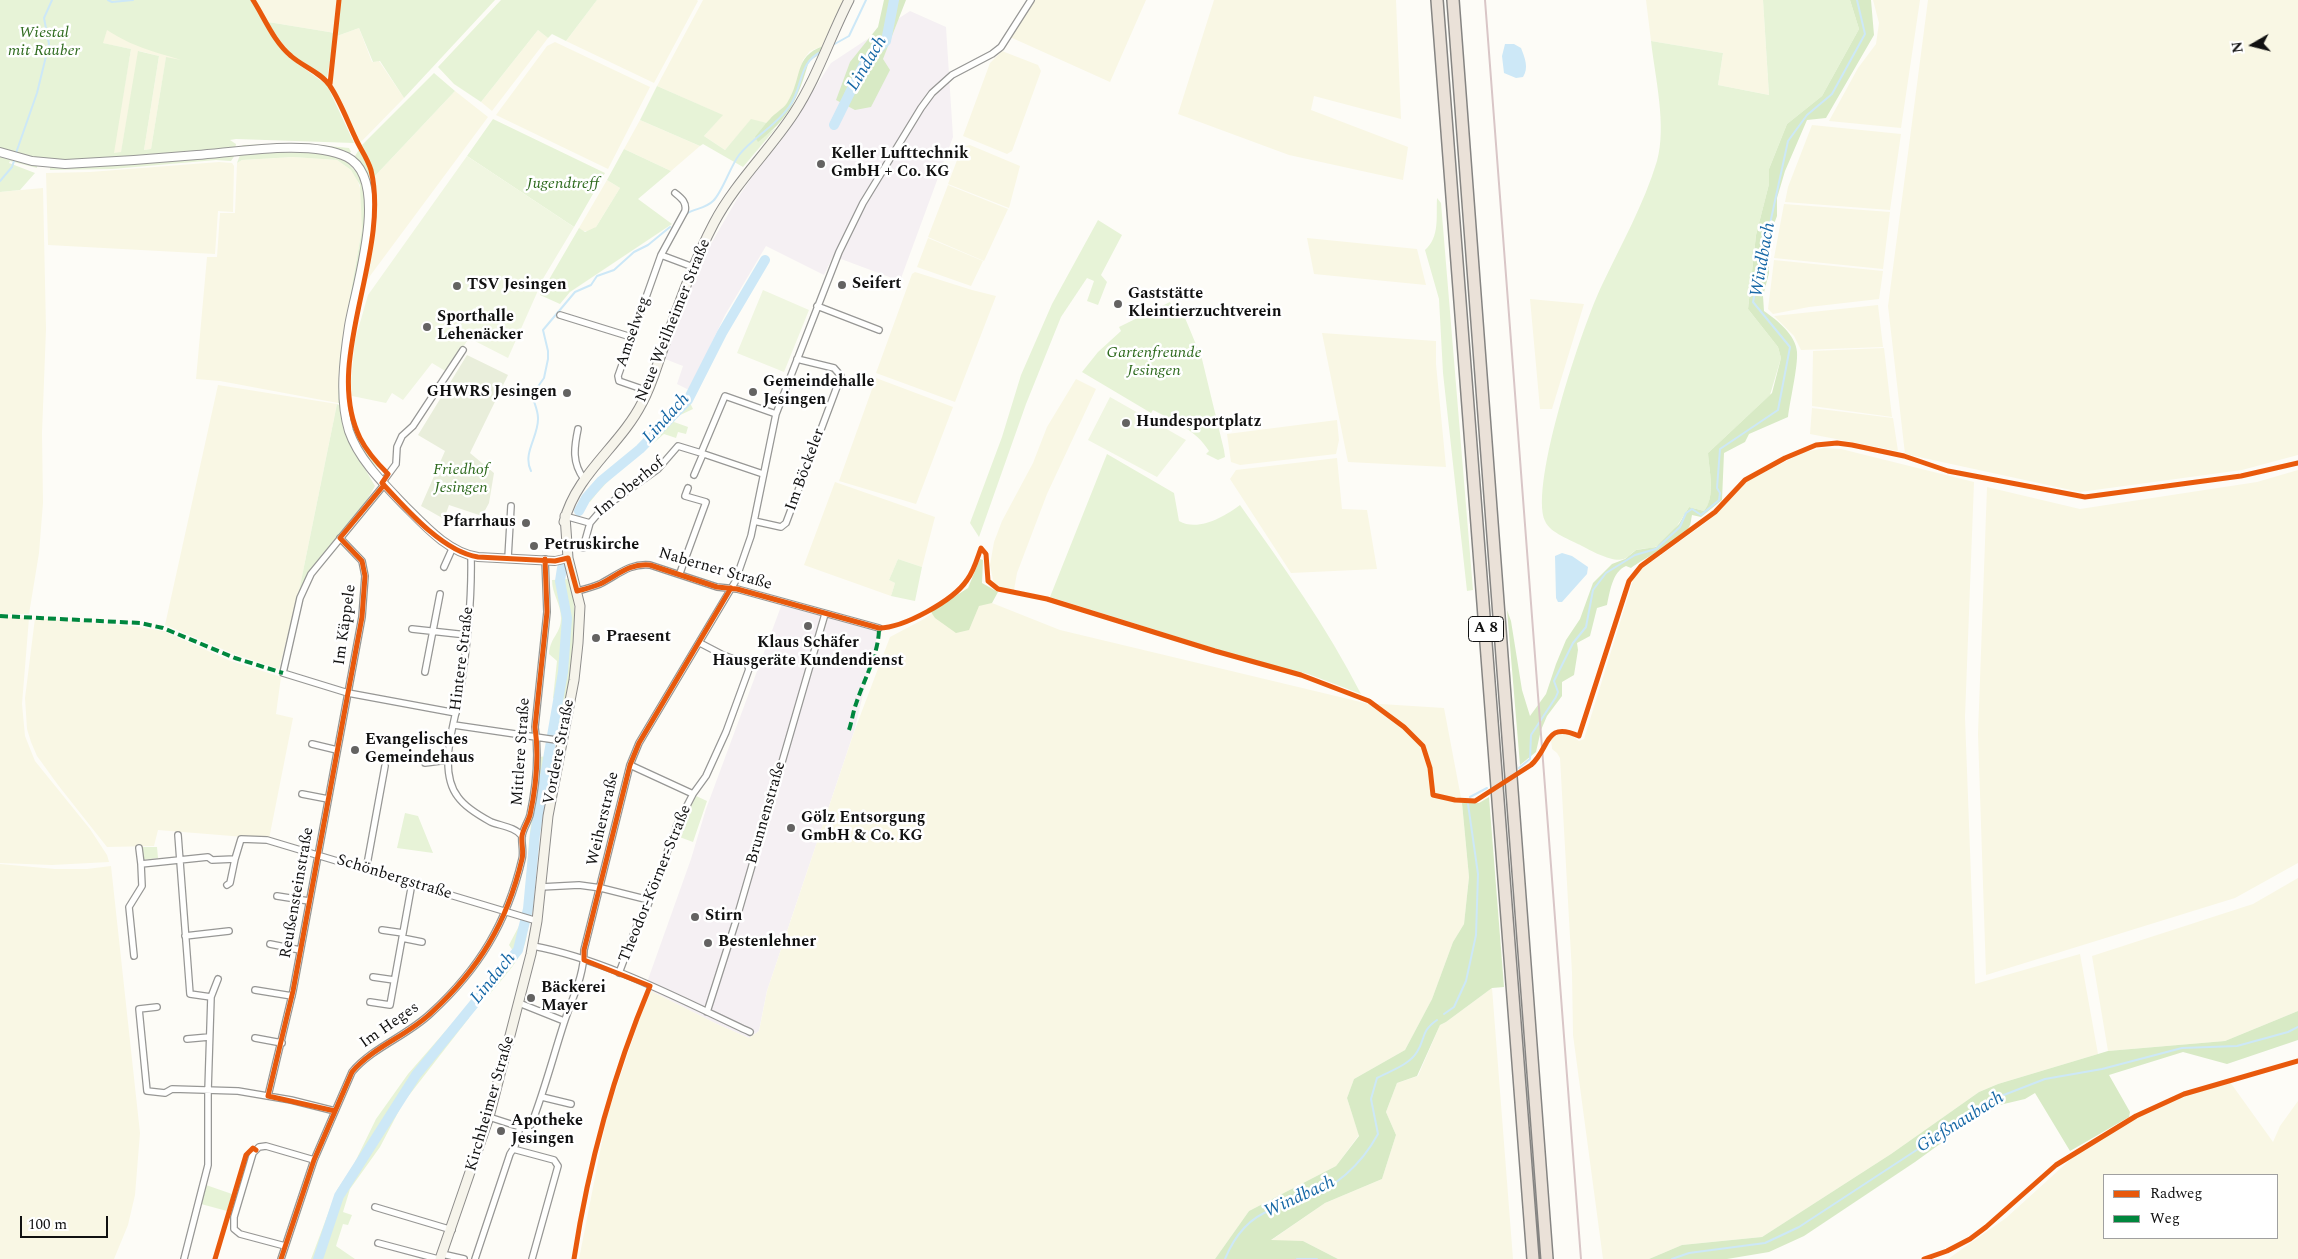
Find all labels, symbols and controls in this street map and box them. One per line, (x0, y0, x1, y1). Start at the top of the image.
north arrow (2228, 20, 2278, 70)
park label: Wiestal mit Rauber (8, 24, 80, 62)
water label: Lindach (843, 33, 893, 95)
text: N (2226, 40, 2249, 54)
place label: Keller Lufttechnik GmbH + Co. KG (831, 145, 969, 183)
marker: Keller Lufttechnik GmbH + Co. KG (815, 158, 827, 170)
park label: Jugendtreff (527, 175, 599, 195)
water label: Windbach (1747, 221, 1781, 299)
street label: Neue Weilheimer Straße (632, 237, 716, 405)
place label: Seifert (852, 275, 901, 295)
place label: TSV Jesingen (467, 276, 567, 296)
marker: Seifert (836, 279, 848, 291)
marker: TSV Jesingen (451, 280, 463, 292)
place label: Gaststätte Kleintierzuchtverein (1128, 285, 1282, 323)
street label: Amselweg (613, 294, 655, 370)
marker: Gaststätte Kleintierzuchtverein (1112, 298, 1124, 310)
place label: Sporthalle Lehenäcker (437, 308, 523, 346)
marker: Sporthalle Lehenäcker (421, 321, 433, 333)
park label: Gartenfreunde Jesingen (1107, 344, 1201, 382)
place label: Gemeindehalle Jesingen (763, 373, 874, 411)
place label: GHWRS Jesingen (427, 383, 557, 403)
marker: Gemeindehalle Jesingen (747, 386, 759, 398)
marker: GHWRS Jesingen (561, 387, 573, 399)
water label: Lindach (639, 389, 695, 449)
place label: Hundesportplatz (1136, 413, 1261, 433)
marker: Hundesportplatz (1120, 417, 1132, 429)
street label: Im Böckeler (782, 426, 830, 514)
street label: Im Oberhof (592, 454, 668, 522)
park label: Friedhof Jesingen (433, 461, 489, 499)
place label: Pfarrhaus (443, 513, 516, 533)
marker: Pfarrhaus (520, 517, 532, 529)
place label: Petruskirche (544, 536, 639, 556)
marker: Petruskirche (528, 540, 540, 552)
street label: Naberner Straße (656, 545, 774, 595)
street label: Im Käppele (331, 583, 361, 667)
street label: Hintere Straße (447, 606, 479, 712)
road number: A 8 (1468, 616, 1504, 642)
marker: Klaus Schäfer Hausgeräte Kundendienst (802, 620, 814, 632)
place label: Praesent (606, 628, 671, 648)
marker: Praesent (590, 632, 602, 644)
place label: Klaus Schäfer Hausgeräte Kundendienst (712, 634, 904, 672)
street label: Mittlere Straße (509, 697, 535, 807)
street label: Vordere Straße (540, 698, 580, 806)
place label: Evangelisches Gemeindehaus (365, 731, 475, 769)
marker: Evangelisches Gemeindehaus (349, 744, 361, 756)
street label: Brunnenstraße (743, 759, 791, 867)
street label: Weiherstraße (584, 770, 624, 868)
street label: Theodor-Körner-Straße (616, 803, 696, 965)
place label: Gölz Entsorgung GmbH & Co. KG (801, 809, 925, 847)
marker: Gölz Entsorgung GmbH & Co. KG (785, 822, 797, 834)
street label: Reußensteinstraße (277, 826, 319, 960)
street label: Schönbergstraße (334, 851, 454, 905)
place label: Stirn (705, 907, 742, 927)
marker: Stirn (689, 911, 701, 923)
place label: Bestenlehner (718, 933, 816, 953)
marker: Bestenlehner (702, 937, 714, 949)
water label: Lindach (467, 949, 521, 1009)
place label: Bäckerei Mayer (541, 979, 606, 1017)
marker: Bäckerei Mayer (525, 992, 537, 1004)
street label: Im Heges (357, 999, 423, 1053)
street label: Kirchheimer Straße (463, 1034, 519, 1174)
water label: Gießnaubach (1913, 1088, 2009, 1158)
place label: Apotheke Jesingen (511, 1112, 583, 1150)
marker: Apotheke Jesingen (495, 1125, 507, 1137)
water label: Windbach (1261, 1172, 1339, 1224)
legend (2103, 1174, 2278, 1239)
text: Radweg (2150, 1182, 2203, 1205)
scale bar (22, 1206, 110, 1238)
text: Weg (2150, 1207, 2180, 1230)
text: 100 m (28, 1213, 67, 1236)

